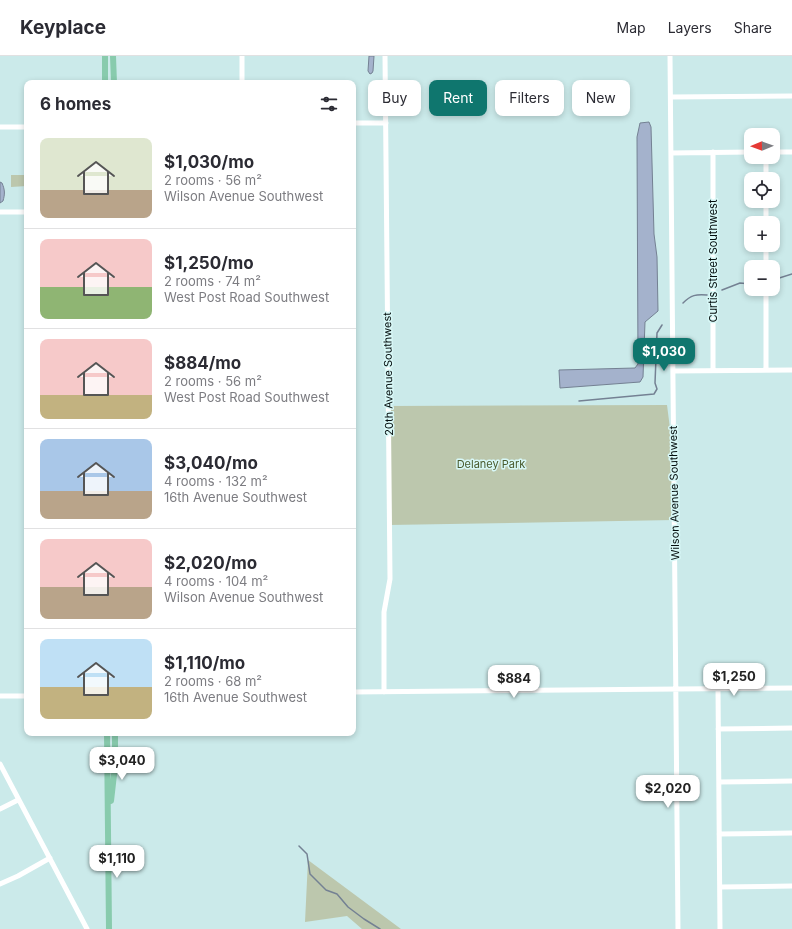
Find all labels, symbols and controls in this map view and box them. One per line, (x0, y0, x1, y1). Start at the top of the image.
text: Keyplace (20, 16, 106, 39)
text: Map (617, 19, 646, 36)
text: Layers (668, 19, 712, 36)
text: Share (734, 19, 772, 36)
chip: Buy (368, 80, 421, 116)
chip: Rent (429, 80, 487, 116)
chip: Filters (495, 80, 564, 116)
chip: New (572, 80, 630, 116)
icon: filters (318, 93, 340, 115)
text: 6 homes (40, 94, 111, 114)
north arrow (744, 128, 780, 164)
map controls (744, 128, 780, 296)
text: $1,030/mo (164, 152, 254, 172)
icon: home (72, 154, 120, 202)
text: 2 rooms · 56 m² (164, 172, 262, 188)
button: locate (744, 172, 780, 208)
text: Wilson Avenue Southwest (164, 188, 323, 204)
street label: Curtis Street Southwest (706, 199, 720, 323)
button: + (744, 216, 780, 252)
text: $1,250/mo (164, 253, 254, 273)
icon: home (72, 255, 120, 303)
button: − (744, 260, 780, 296)
text: 2 rooms · 74 m² (164, 273, 261, 289)
text: West Post Road Southwest (164, 289, 329, 305)
street label: 20th Avenue Southwest (380, 312, 396, 436)
pin: $1,030 (631, 338, 697, 372)
text: $1,030 (642, 343, 686, 359)
text: $884/mo (164, 353, 241, 373)
icon: home (72, 355, 120, 403)
text: 2 rooms · 56 m² (164, 373, 262, 389)
text: West Post Road Southwest (164, 389, 329, 405)
street label: Wilson Avenue Southwest (666, 425, 682, 561)
text: $3,040/mo (164, 453, 258, 473)
icon: home (72, 455, 120, 503)
park label: Delaney Park (457, 457, 525, 471)
text: 4 rooms · 132 m² (164, 473, 268, 489)
text: 16th Avenue Southwest (164, 489, 307, 505)
text: $2,020/mo (164, 553, 257, 573)
icon: home (72, 555, 120, 603)
text: 4 rooms · 104 m² (164, 573, 268, 589)
text: Wilson Avenue Southwest (164, 589, 323, 605)
text: $1,110/mo (164, 653, 245, 673)
icon: home (72, 655, 120, 703)
pin: $1,250 (701, 663, 767, 697)
pin: $884 (490, 665, 538, 699)
text: $1,250 (712, 668, 756, 684)
text: $884 (497, 670, 531, 686)
text: 2 rooms · 68 m² (164, 673, 262, 689)
text: 16th Avenue Southwest (164, 689, 307, 705)
pin: $3,040 (89, 747, 155, 781)
text: $3,040 (99, 752, 145, 768)
pin: $2,020 (635, 775, 701, 809)
text: $2,020 (645, 780, 691, 796)
pin: $1,110 (84, 845, 150, 879)
text: $1,110 (98, 850, 136, 866)

